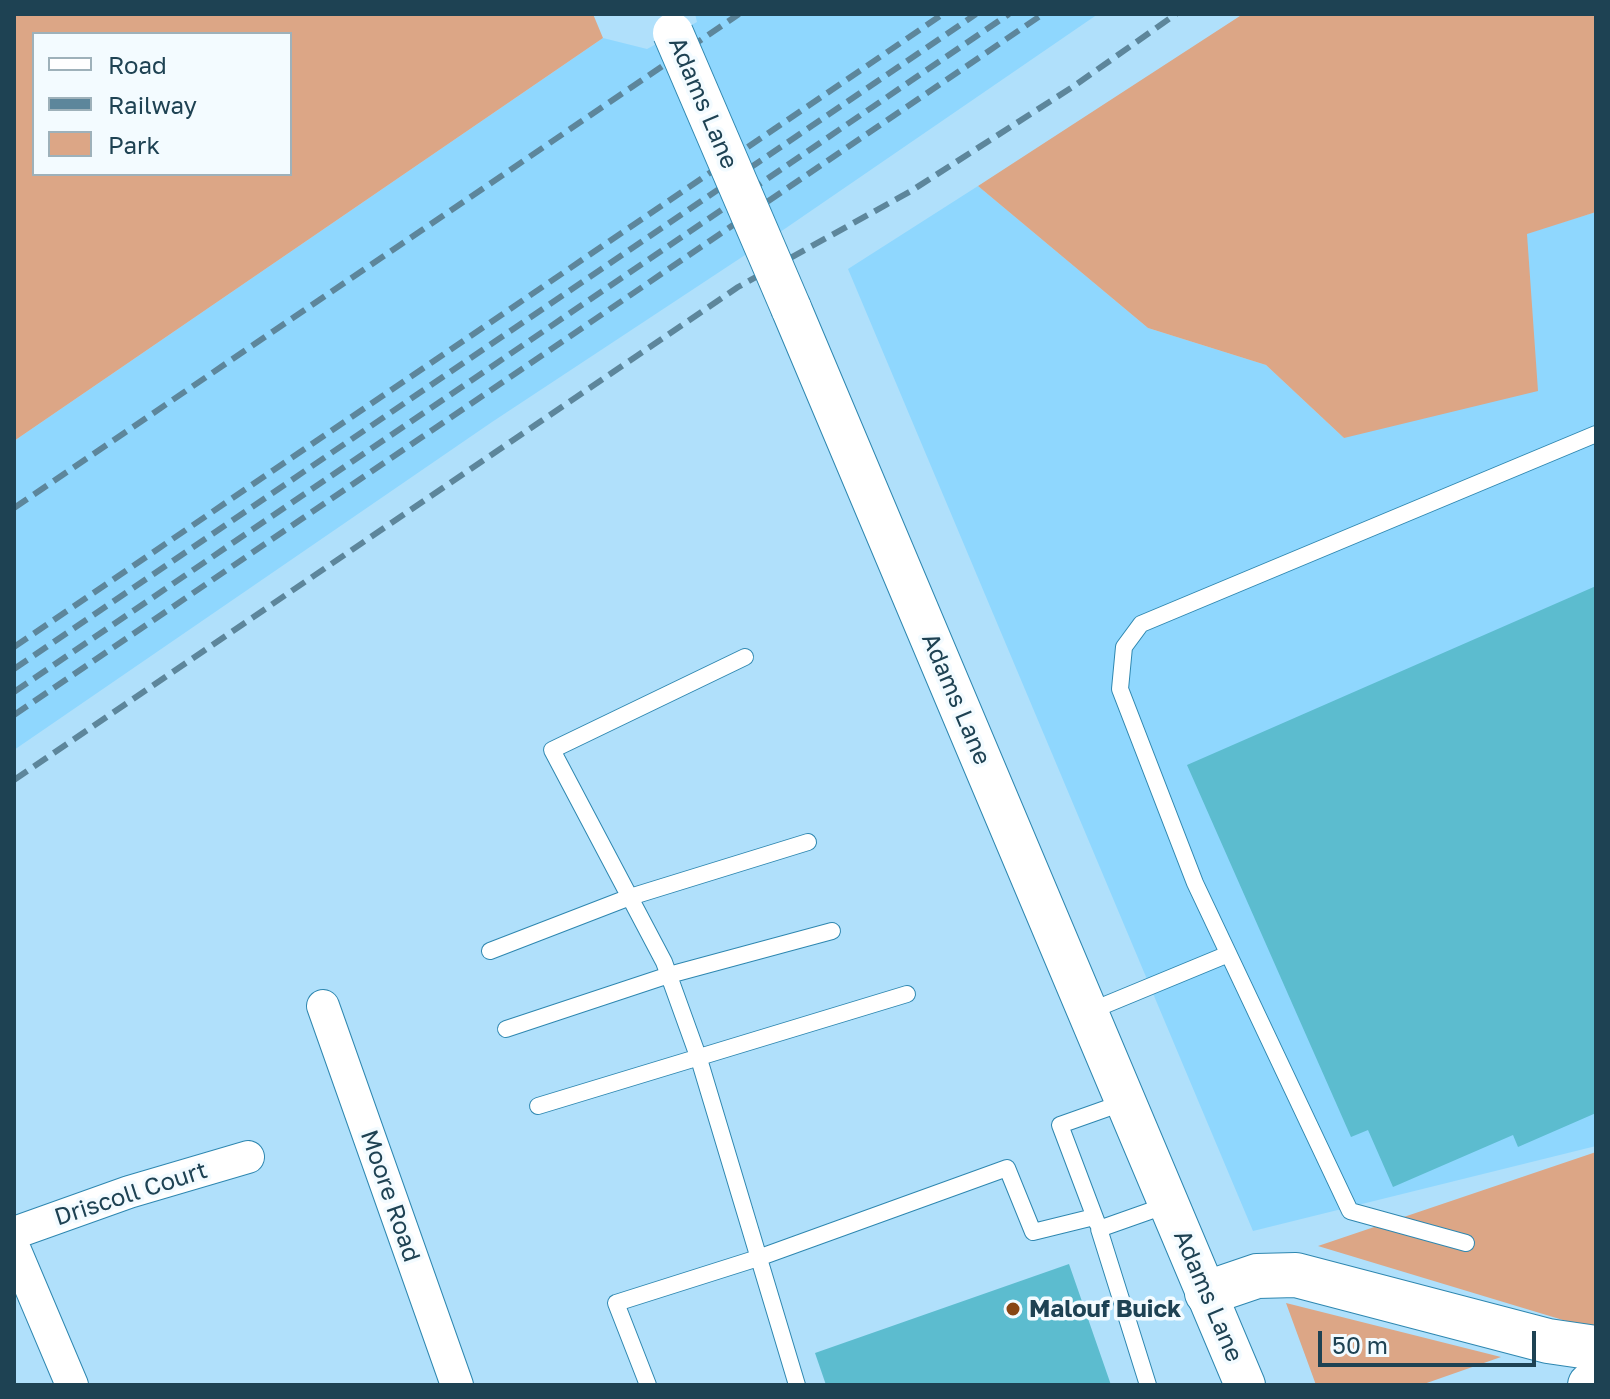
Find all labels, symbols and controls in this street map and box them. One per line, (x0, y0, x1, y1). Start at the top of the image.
legend (32, 32, 292, 176)
street label: Adams Lane (662, 33, 744, 173)
text: Road (108, 50, 167, 79)
text: Railway (108, 90, 197, 119)
text: Park (108, 130, 160, 159)
street label: Adams Lane (915, 629, 997, 769)
street label: Moore Road (354, 1126, 426, 1266)
street label: Driscoll Court (51, 1156, 211, 1232)
street label: Adams Lane (1167, 1226, 1249, 1366)
place label: Malouf Buick (1029, 1295, 1181, 1323)
marker: Malouf Buick (1004, 1300, 1022, 1318)
scale bar (1322, 1315, 1540, 1365)
text: 50 m (1332, 1330, 1388, 1359)

